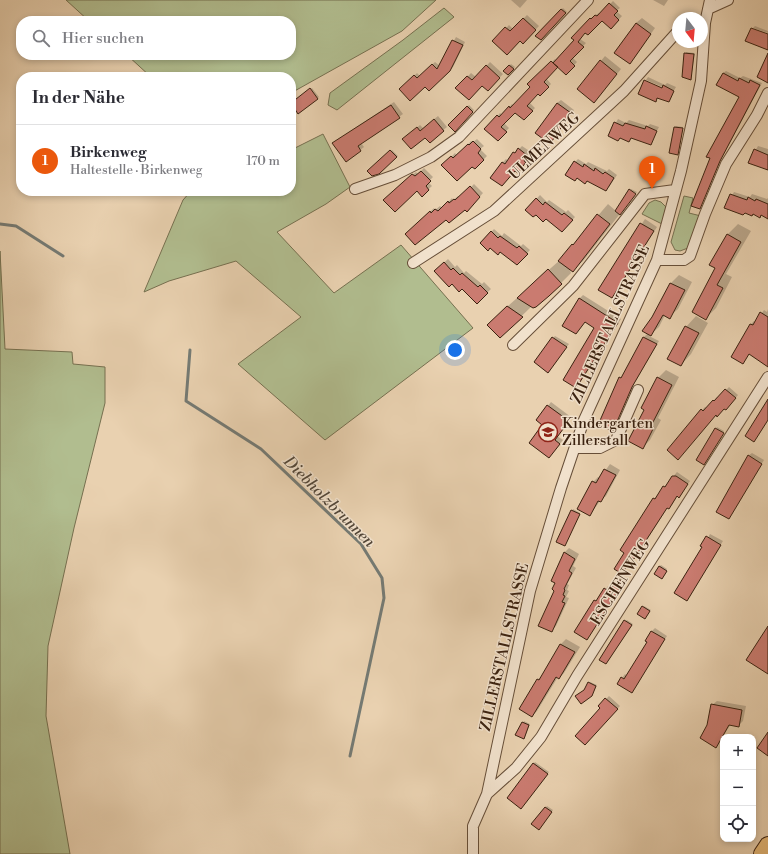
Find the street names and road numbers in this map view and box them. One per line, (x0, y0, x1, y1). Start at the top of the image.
street label: ULMENWEG (505, 108, 584, 184)
street label: ZILLERSTALLSTRASSE (567, 242, 654, 407)
street label: ESCHENWEG (586, 536, 654, 629)
street label: ZILLERSTALLSTRASSE (476, 561, 533, 733)

